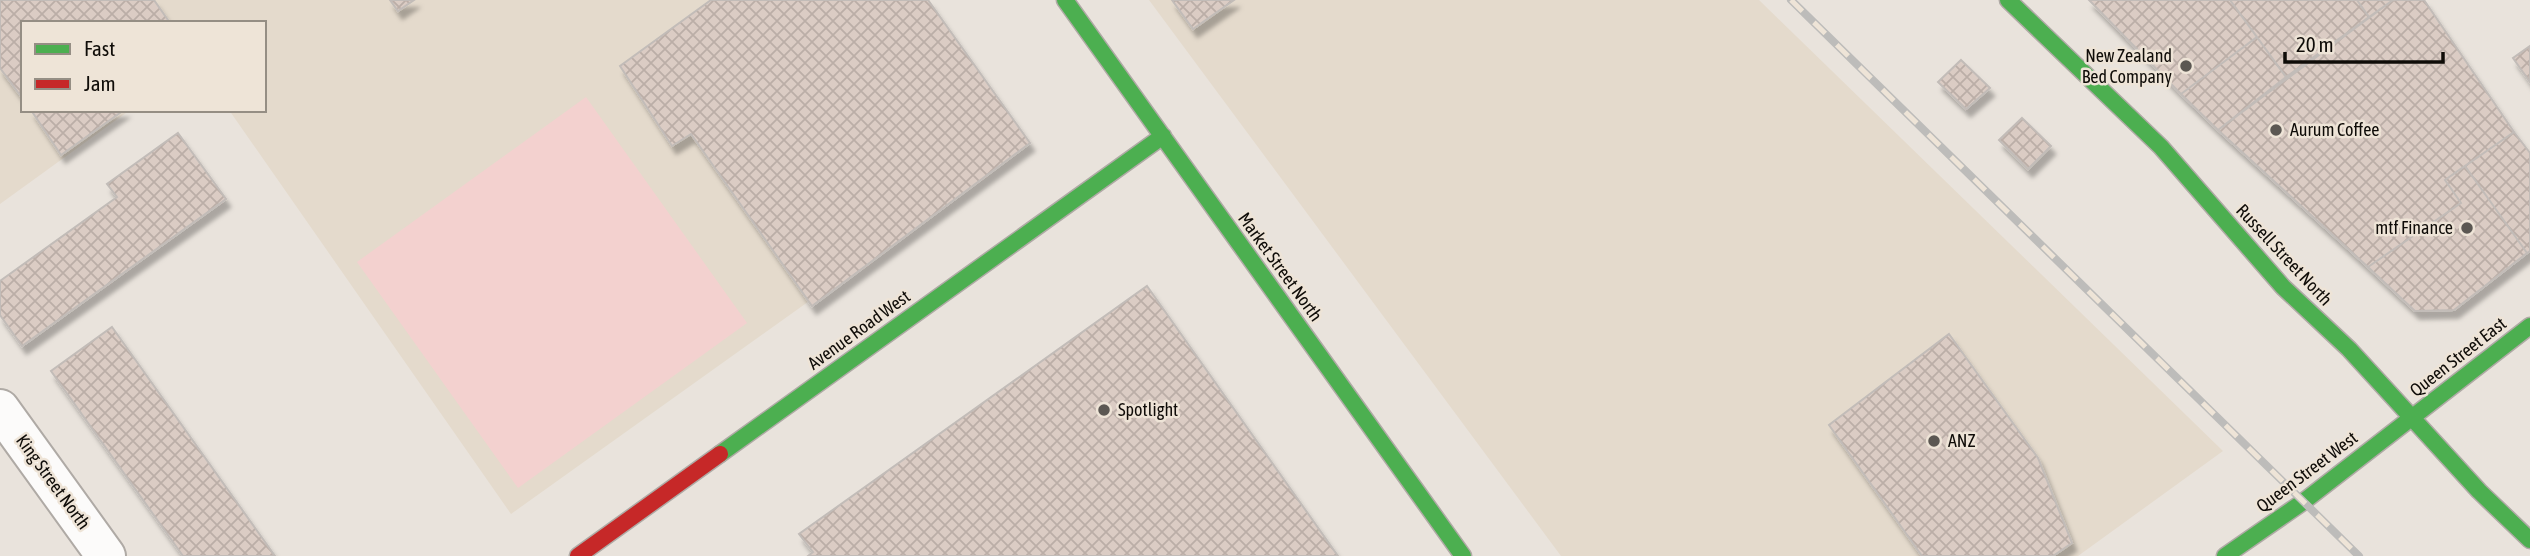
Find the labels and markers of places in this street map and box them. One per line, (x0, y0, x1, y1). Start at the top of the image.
place label: New Zealand Bed Company (2082, 45, 2172, 87)
marker: New Zealand Bed Company (2178, 58, 2194, 74)
place label: Aurum Coffee (2290, 119, 2380, 140)
marker: Aurum Coffee (2268, 122, 2284, 138)
place label: mtf Finance (2375, 217, 2453, 238)
marker: mtf Finance (2459, 220, 2475, 236)
place label: Spotlight (1118, 399, 1178, 420)
marker: Spotlight (1096, 402, 1112, 418)
place label: ANZ (1948, 430, 1976, 451)
marker: ANZ (1926, 433, 1942, 449)

